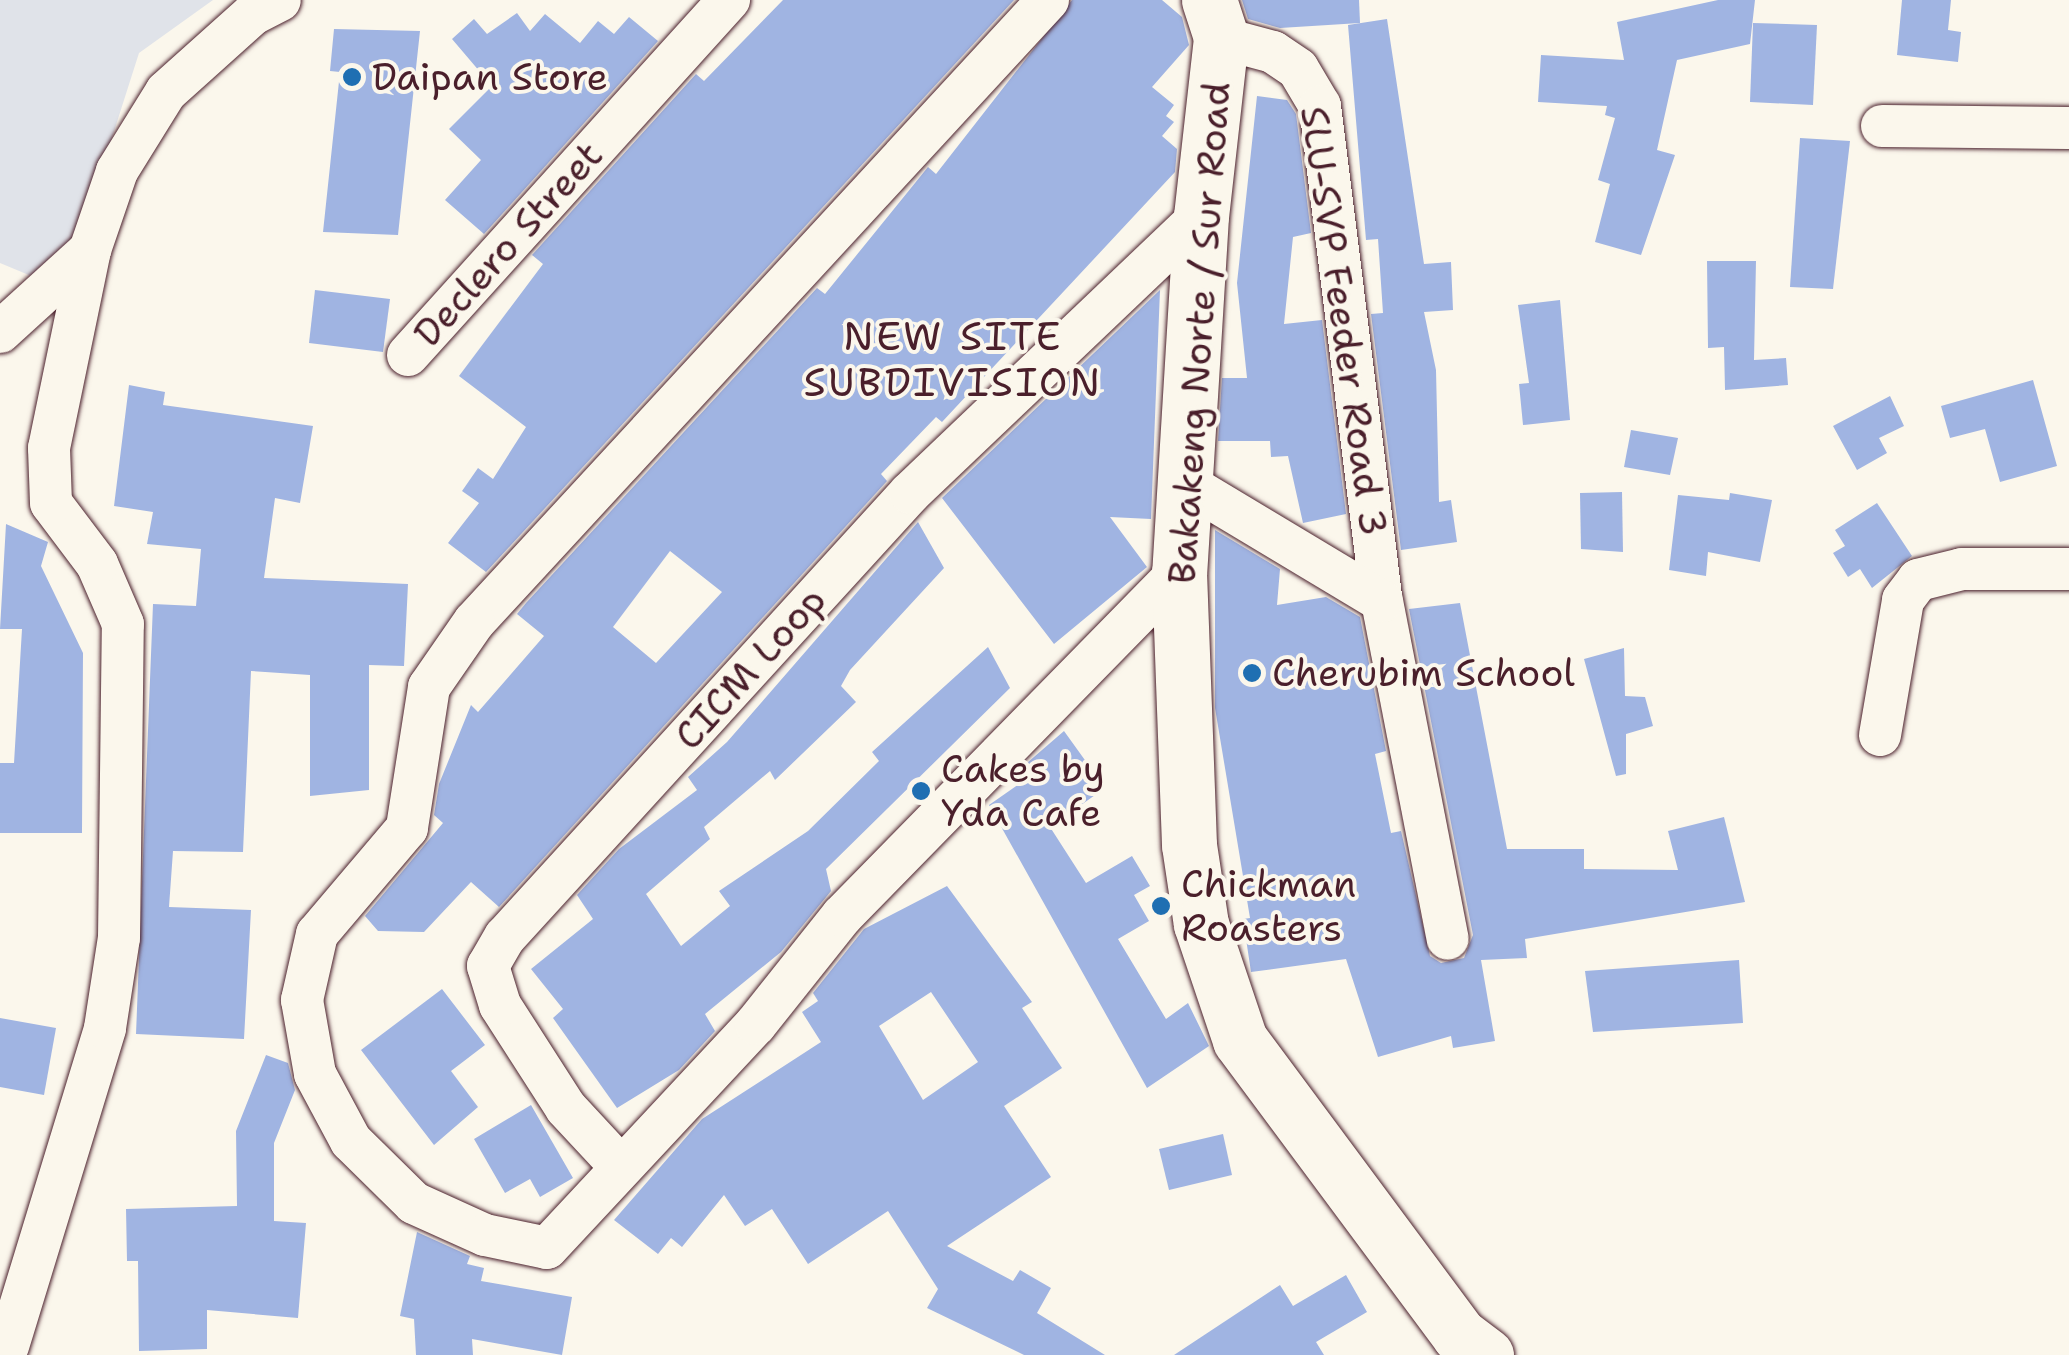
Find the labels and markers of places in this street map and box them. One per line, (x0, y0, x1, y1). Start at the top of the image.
place label: Daipan Store (372, 54, 608, 100)
marker: Daipan Store (341, 66, 363, 88)
place label: Cherubim School (1272, 650, 1575, 696)
marker: Cherubim School (1241, 662, 1263, 684)
place label: Cakes by Yda Cafe (941, 746, 1105, 836)
marker: Cakes by Yda Cafe (910, 780, 932, 802)
place label: Chickman Roasters (1181, 861, 1356, 951)
marker: Chickman Roasters (1150, 895, 1172, 917)

